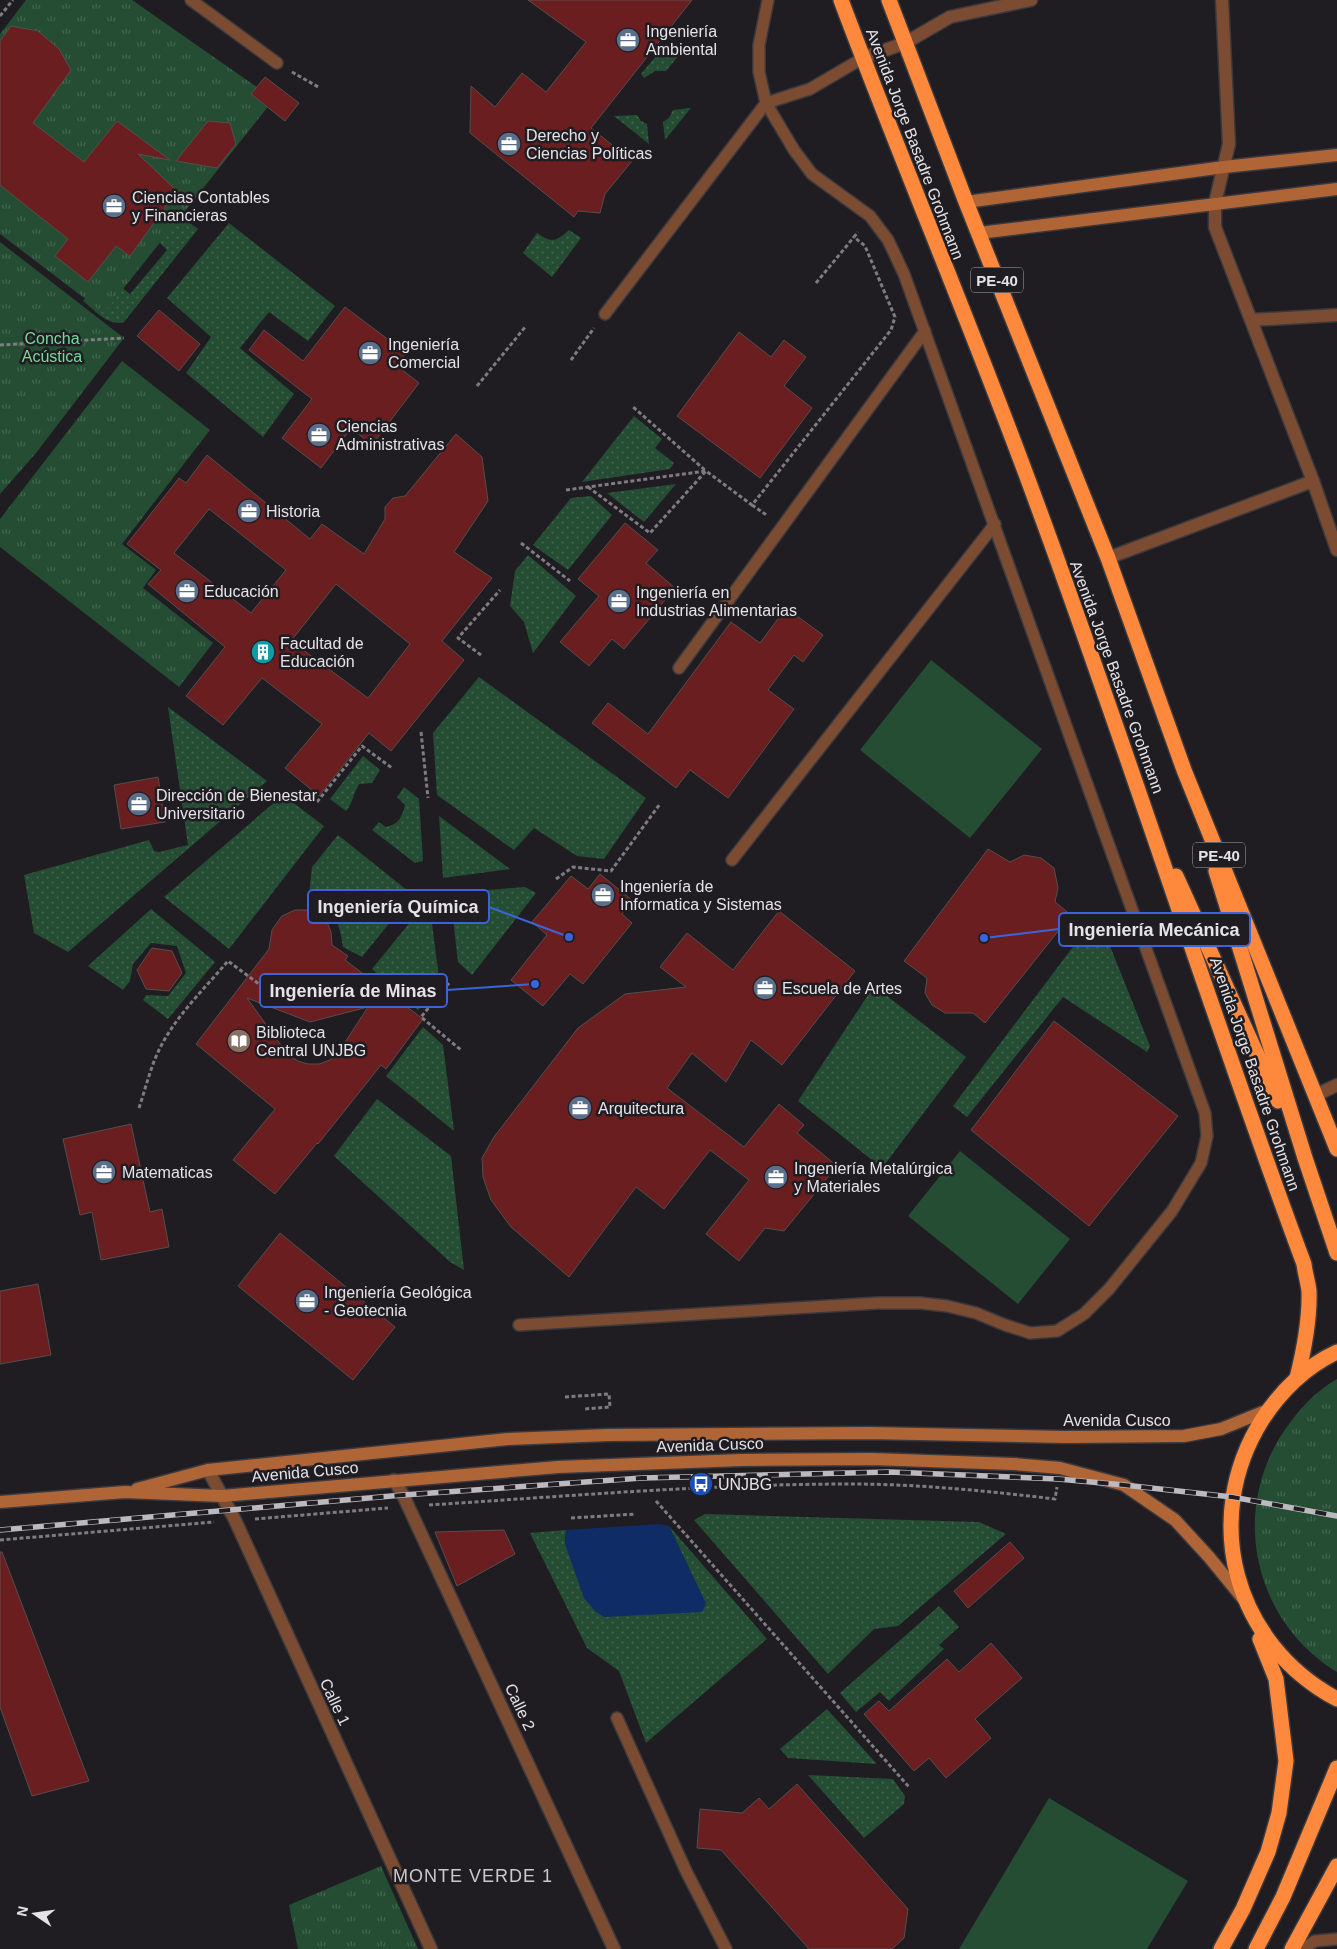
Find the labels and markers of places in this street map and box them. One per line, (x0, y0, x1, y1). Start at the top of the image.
place label: Ingeniería Ambiental (646, 23, 717, 58)
office icon: Ingeniería Ambiental (615, 27, 641, 53)
place label: Derecho y Ciencias Políticas (526, 127, 652, 162)
office icon: Derecho y Ciencias Políticas (496, 131, 522, 157)
place label: Ciencias Contables y Financieras (132, 189, 270, 224)
office icon: Ciencias Contables y Financieras (101, 193, 127, 219)
place label: Ingeniería Comercial (388, 336, 460, 371)
office icon: Ingeniería Comercial (357, 340, 383, 366)
place label: Ciencias Administrativas (336, 418, 444, 453)
office icon: Ciencias Administrativas (306, 422, 332, 448)
office icon: Historia (236, 498, 262, 524)
place label: Historia (266, 503, 320, 520)
office icon: Educación (174, 578, 200, 604)
place label: Educación (204, 583, 279, 600)
place label: Ingeniería en Industrias Alimentarias (636, 584, 797, 619)
office icon: Ingeniería en Industrias Alimentarias (606, 588, 632, 614)
place label: Facultad de Educación (280, 635, 364, 670)
building icon: Facultad de Educación (250, 639, 276, 665)
place label: Dirección de Bienestar Universitario (156, 787, 318, 822)
office icon: Dirección de Bienestar Universitario (126, 791, 152, 817)
place label: Ingeniería de Informatica y Sistemas (620, 878, 782, 913)
office icon: Ingeniería de Informatica y Sistemas (590, 882, 616, 908)
callout: Ingeniería Química (308, 890, 489, 923)
callout: Ingeniería Mecánica (1059, 913, 1250, 946)
callout: Ingeniería de Minas (260, 974, 447, 1007)
office icon: Escuela de Artes (752, 975, 778, 1001)
place label: Escuela de Artes (782, 980, 902, 997)
place label: Biblioteca Central UNJBG (256, 1024, 366, 1059)
library icon: Biblioteca Central UNJBG (226, 1028, 252, 1054)
office icon: Arquitectura (567, 1095, 593, 1121)
place label: Arquitectura (598, 1100, 684, 1117)
office icon: Matematicas (91, 1159, 117, 1185)
place label: Ingeniería Metalúrgica y Materiales (794, 1160, 952, 1195)
place label: Matematicas (122, 1164, 213, 1181)
office icon: Ingeniería Metalúrgica y Materiales (763, 1164, 789, 1190)
place label: Ingeniería Geológica - Geotecnia (324, 1284, 472, 1319)
office icon: Ingeniería Geológica - Geotecnia (294, 1288, 320, 1314)
bus stop icon: UNJBG (688, 1471, 714, 1497)
place label: UNJBG (718, 1476, 772, 1493)

